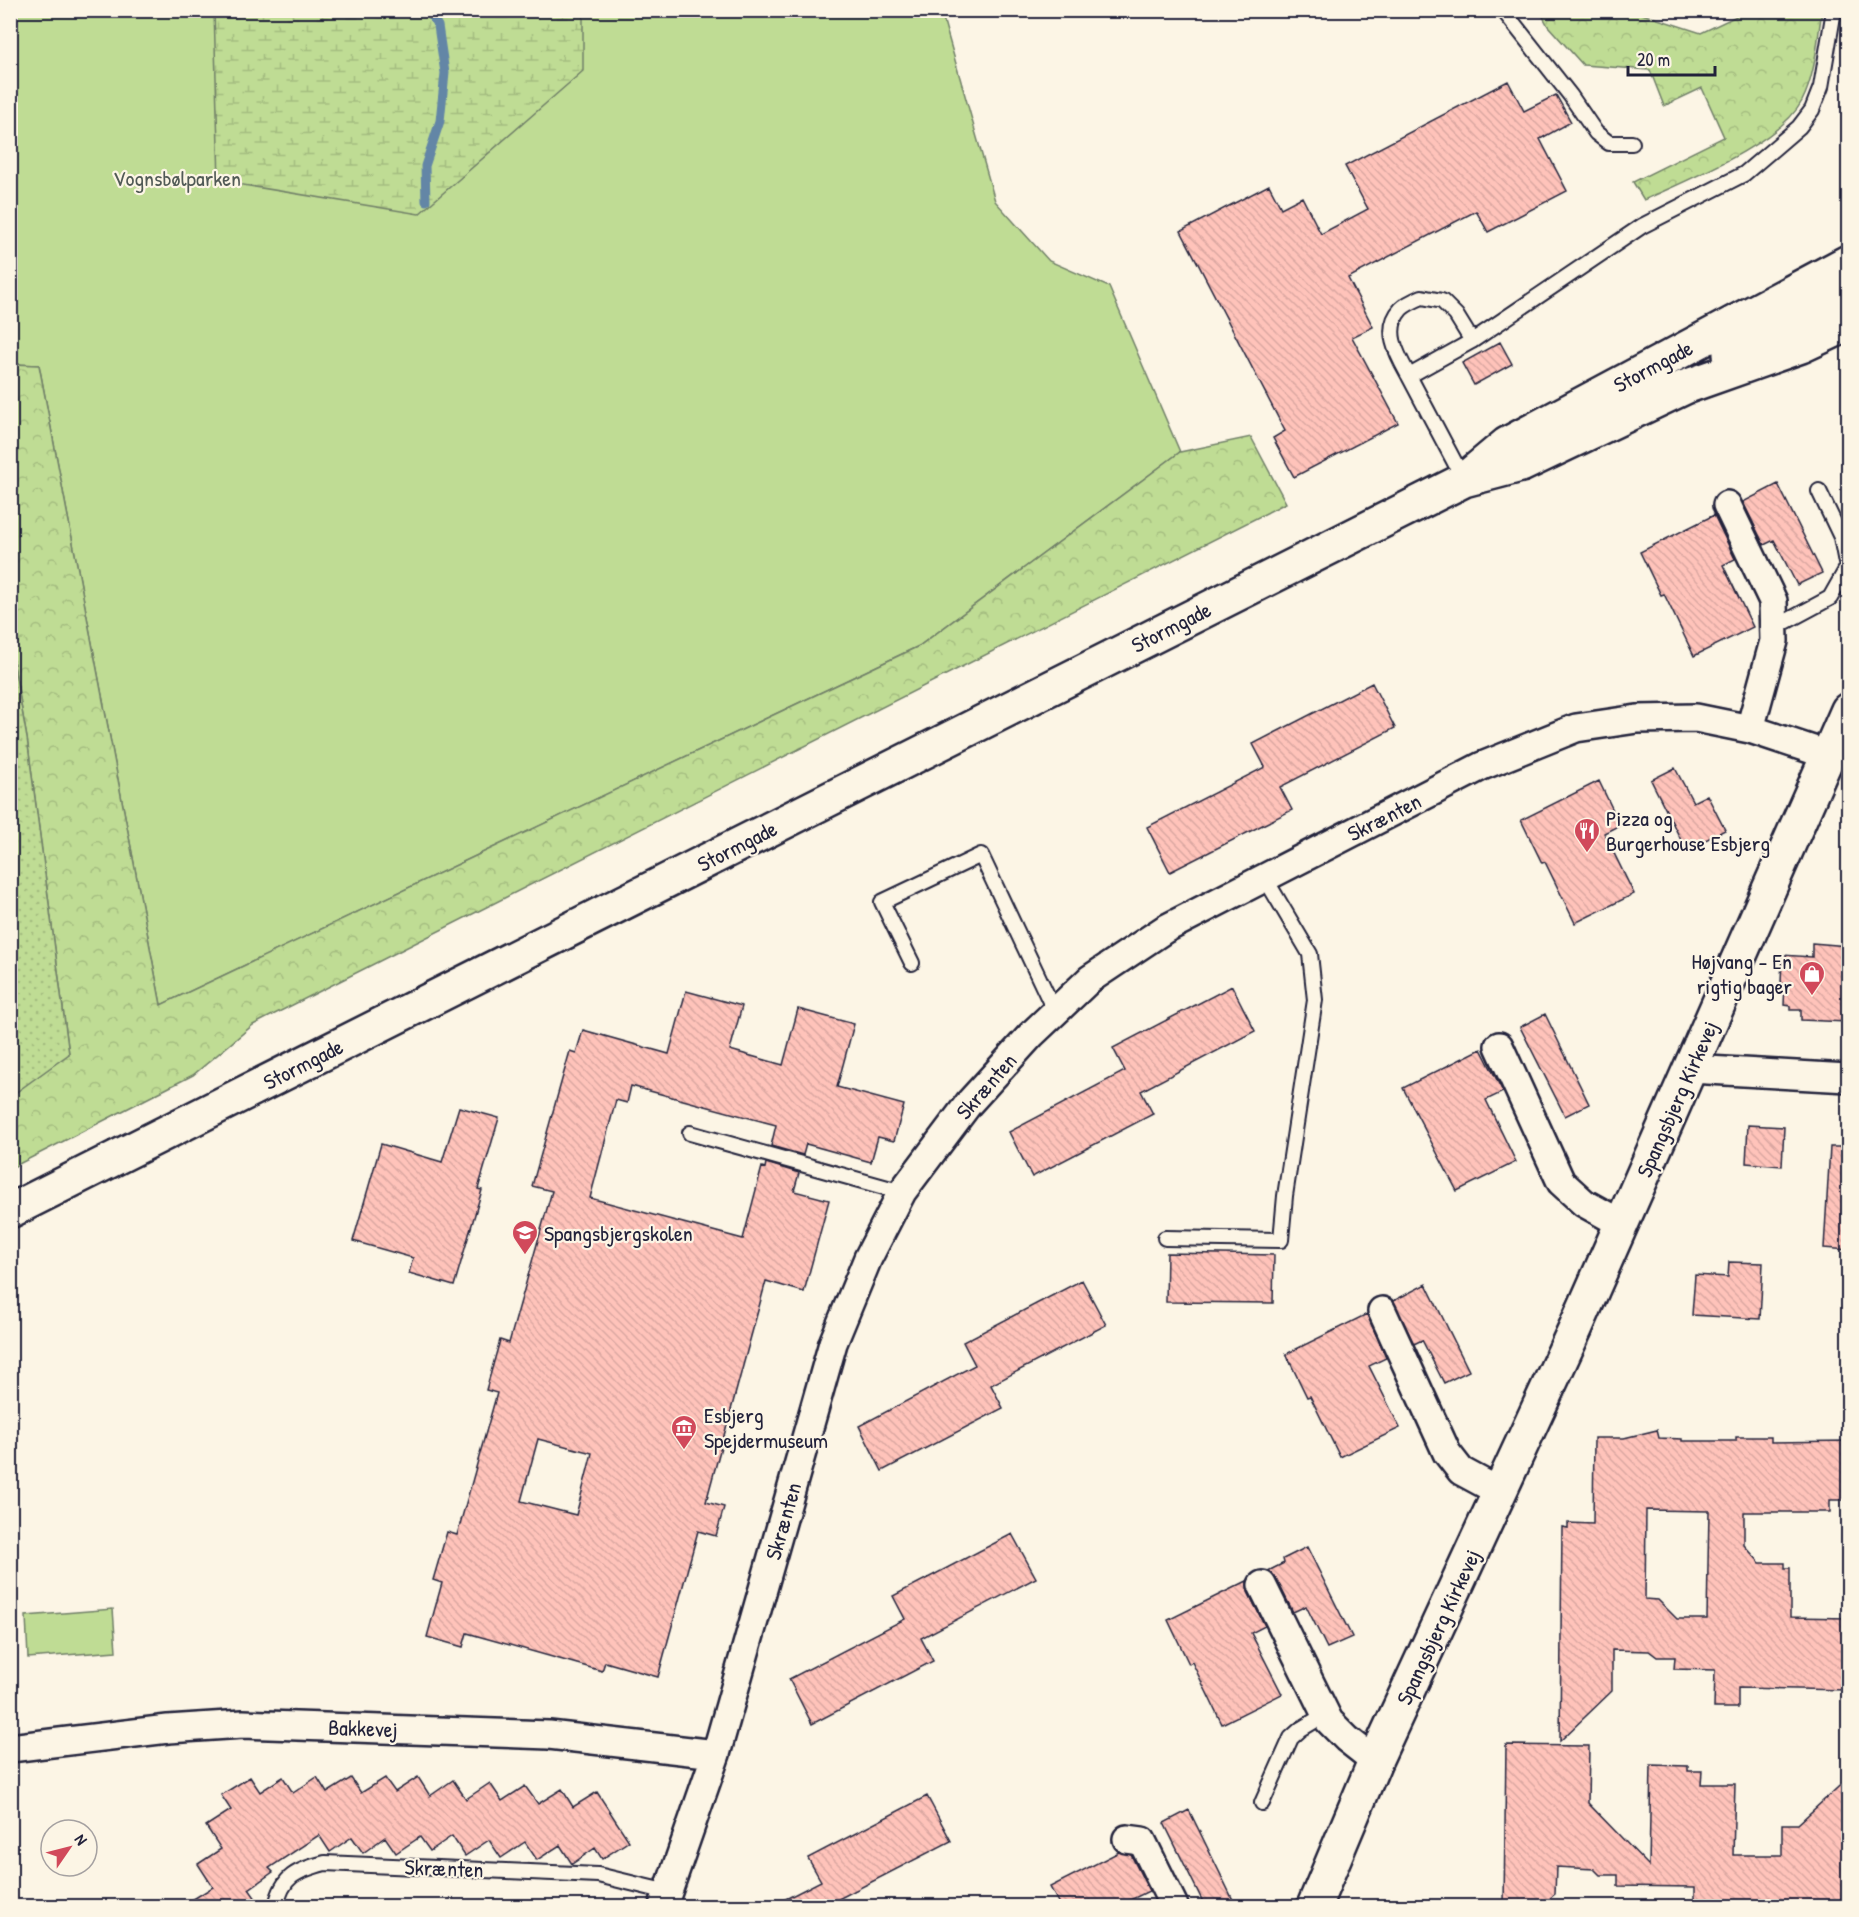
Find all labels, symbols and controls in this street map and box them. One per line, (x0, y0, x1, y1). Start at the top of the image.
scale bar (1628, 39, 1715, 77)
text: 20 m (1637, 47, 1670, 72)
park label: Vognsbølparken (113, 163, 241, 193)
street label: Stormgade (1608, 333, 1698, 399)
street label: Stormgade (1126, 594, 1216, 660)
street label: Skrænten (1342, 786, 1426, 848)
place label: Pizza og Burgerhouse Esbjerg (1606, 803, 1770, 858)
street label: Stormgade (692, 813, 782, 879)
restaurant icon: Pizza og Burgerhouse Esbjerg (1572, 816, 1602, 854)
place label: Højvang - En rigtig bager (1691, 946, 1793, 1001)
shop icon: Højvang - En rigtig bager (1797, 959, 1827, 997)
street label: Spangsbjerg Kirkevej (1629, 1016, 1725, 1182)
street label: Stormgade (258, 1031, 348, 1097)
street label: Skrænten (949, 1046, 1023, 1126)
school or university icon: Spangsbjergskolen (510, 1218, 540, 1256)
place label: Spangsbjergskolen (544, 1218, 693, 1248)
place label: Esbjerg Spejdermuseum (704, 1400, 828, 1455)
museum icon: Esbjerg Spejdermuseum (669, 1413, 699, 1451)
street label: Skrænten (758, 1479, 808, 1563)
street label: Spangsbjerg Kirkevej (1389, 1544, 1487, 1710)
street label: Bakkevej (328, 1712, 398, 1744)
north arrow (39, 1818, 99, 1878)
text: N (70, 1830, 93, 1850)
street label: Skrænten (404, 1852, 484, 1884)

